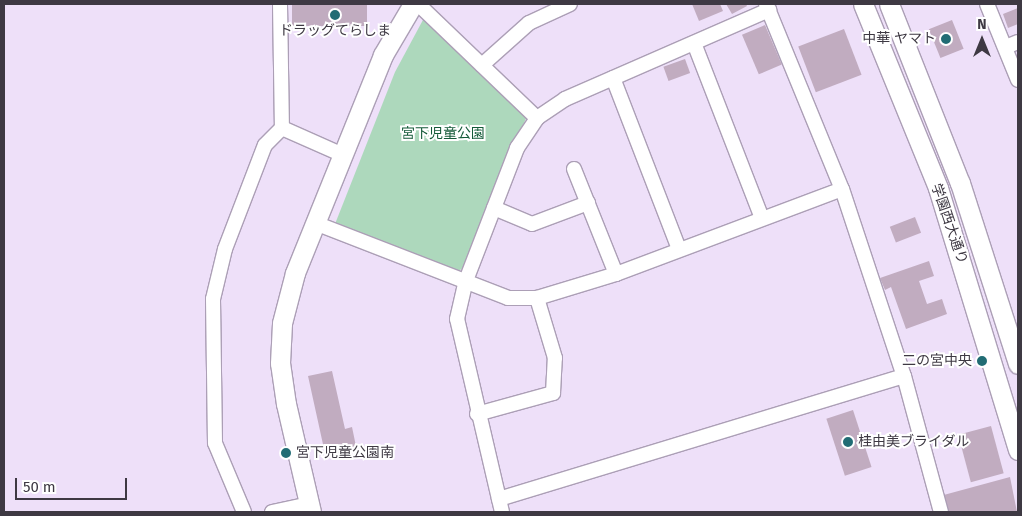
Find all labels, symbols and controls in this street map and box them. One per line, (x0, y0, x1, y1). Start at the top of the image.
marker: ドラッグてらしま (329, 9, 341, 21)
north arrow (957, 15, 1007, 65)
text: N (977, 16, 987, 33)
place label: ドラッグてらしま (279, 23, 391, 39)
place label: 中華 ヤマト (862, 31, 936, 47)
marker: 中華 ヤマト (940, 33, 952, 45)
park label: 宮下児童公園 (401, 126, 485, 142)
street label: 学園西大通り (927, 182, 971, 266)
place label: 二の宮中央 (902, 353, 972, 369)
marker: 二の宮中央 (976, 355, 988, 367)
place label: 桂由美ブライダル (858, 434, 970, 450)
marker: 桂由美ブライダル (842, 436, 854, 448)
place label: 宮下児童公園南 (296, 445, 394, 461)
marker: 宮下児童公園南 (280, 447, 292, 459)
scale bar (18, 468, 130, 500)
text: 50 m (23, 478, 56, 496)

